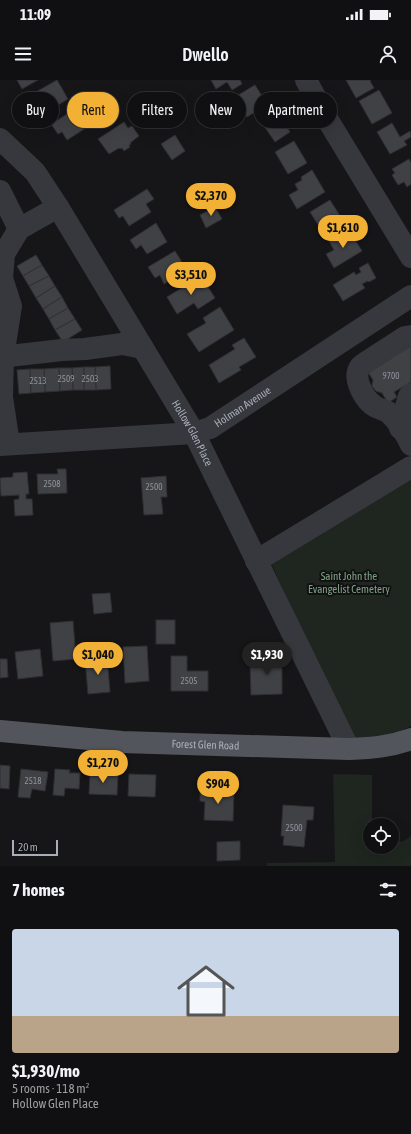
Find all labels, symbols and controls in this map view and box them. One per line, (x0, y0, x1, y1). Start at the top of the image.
text: 11:09 (20, 6, 51, 23)
icon: menu (12, 43, 34, 65)
icon: person (377, 43, 399, 65)
text: Dwello (182, 44, 229, 65)
chip: Buy (12, 92, 59, 128)
chip: Rent (67, 92, 119, 128)
chip: Filters (127, 92, 187, 128)
chip: New (195, 92, 246, 128)
chip: Apartment (254, 92, 337, 128)
pin: $2,370 (178, 183, 244, 217)
text: $2,370 (195, 188, 227, 203)
pin: $1,610 (310, 215, 376, 249)
text: $1,610 (327, 220, 359, 235)
pin: $3,510 (158, 262, 224, 296)
text: $3,510 (175, 267, 207, 282)
house number: 9700 (383, 371, 399, 381)
house number: 2509 (58, 374, 74, 384)
house number: 2503 (82, 374, 98, 384)
house number: 2513 (30, 376, 46, 386)
street label: Holman Avenue (212, 384, 273, 429)
street label: Hollow Glen Place (170, 398, 215, 468)
house number: 2508 (44, 479, 60, 489)
house number: 2500 (146, 482, 162, 492)
park label: Saint John the Evangelist Cemetery (308, 570, 390, 595)
pin: $1,040 (65, 642, 131, 676)
pin: $1,930 (234, 642, 300, 676)
text: $1,040 (82, 647, 114, 662)
text: $1,930 (251, 647, 283, 662)
house number: 2505 (181, 676, 197, 686)
street label: Forest Glen Road (171, 738, 240, 752)
pin: $1,270 (70, 750, 136, 784)
text: $1,270 (87, 755, 119, 770)
pin: $904 (194, 771, 242, 805)
house number: 2518 (25, 776, 41, 786)
text: $904 (206, 776, 230, 791)
map controls (363, 818, 399, 854)
button: locate (363, 818, 399, 854)
house number: 2500 (286, 823, 302, 833)
scale bar (12, 838, 58, 857)
text: 20 m (18, 841, 38, 853)
icon: filters (377, 879, 399, 901)
text: 7 homes (12, 880, 65, 900)
icon: home (170, 955, 242, 1027)
text: $1,930/mo (12, 1061, 80, 1081)
text: 5 rooms · 118 m² (12, 1081, 89, 1096)
text: Hollow Glen Place (12, 1096, 99, 1111)

